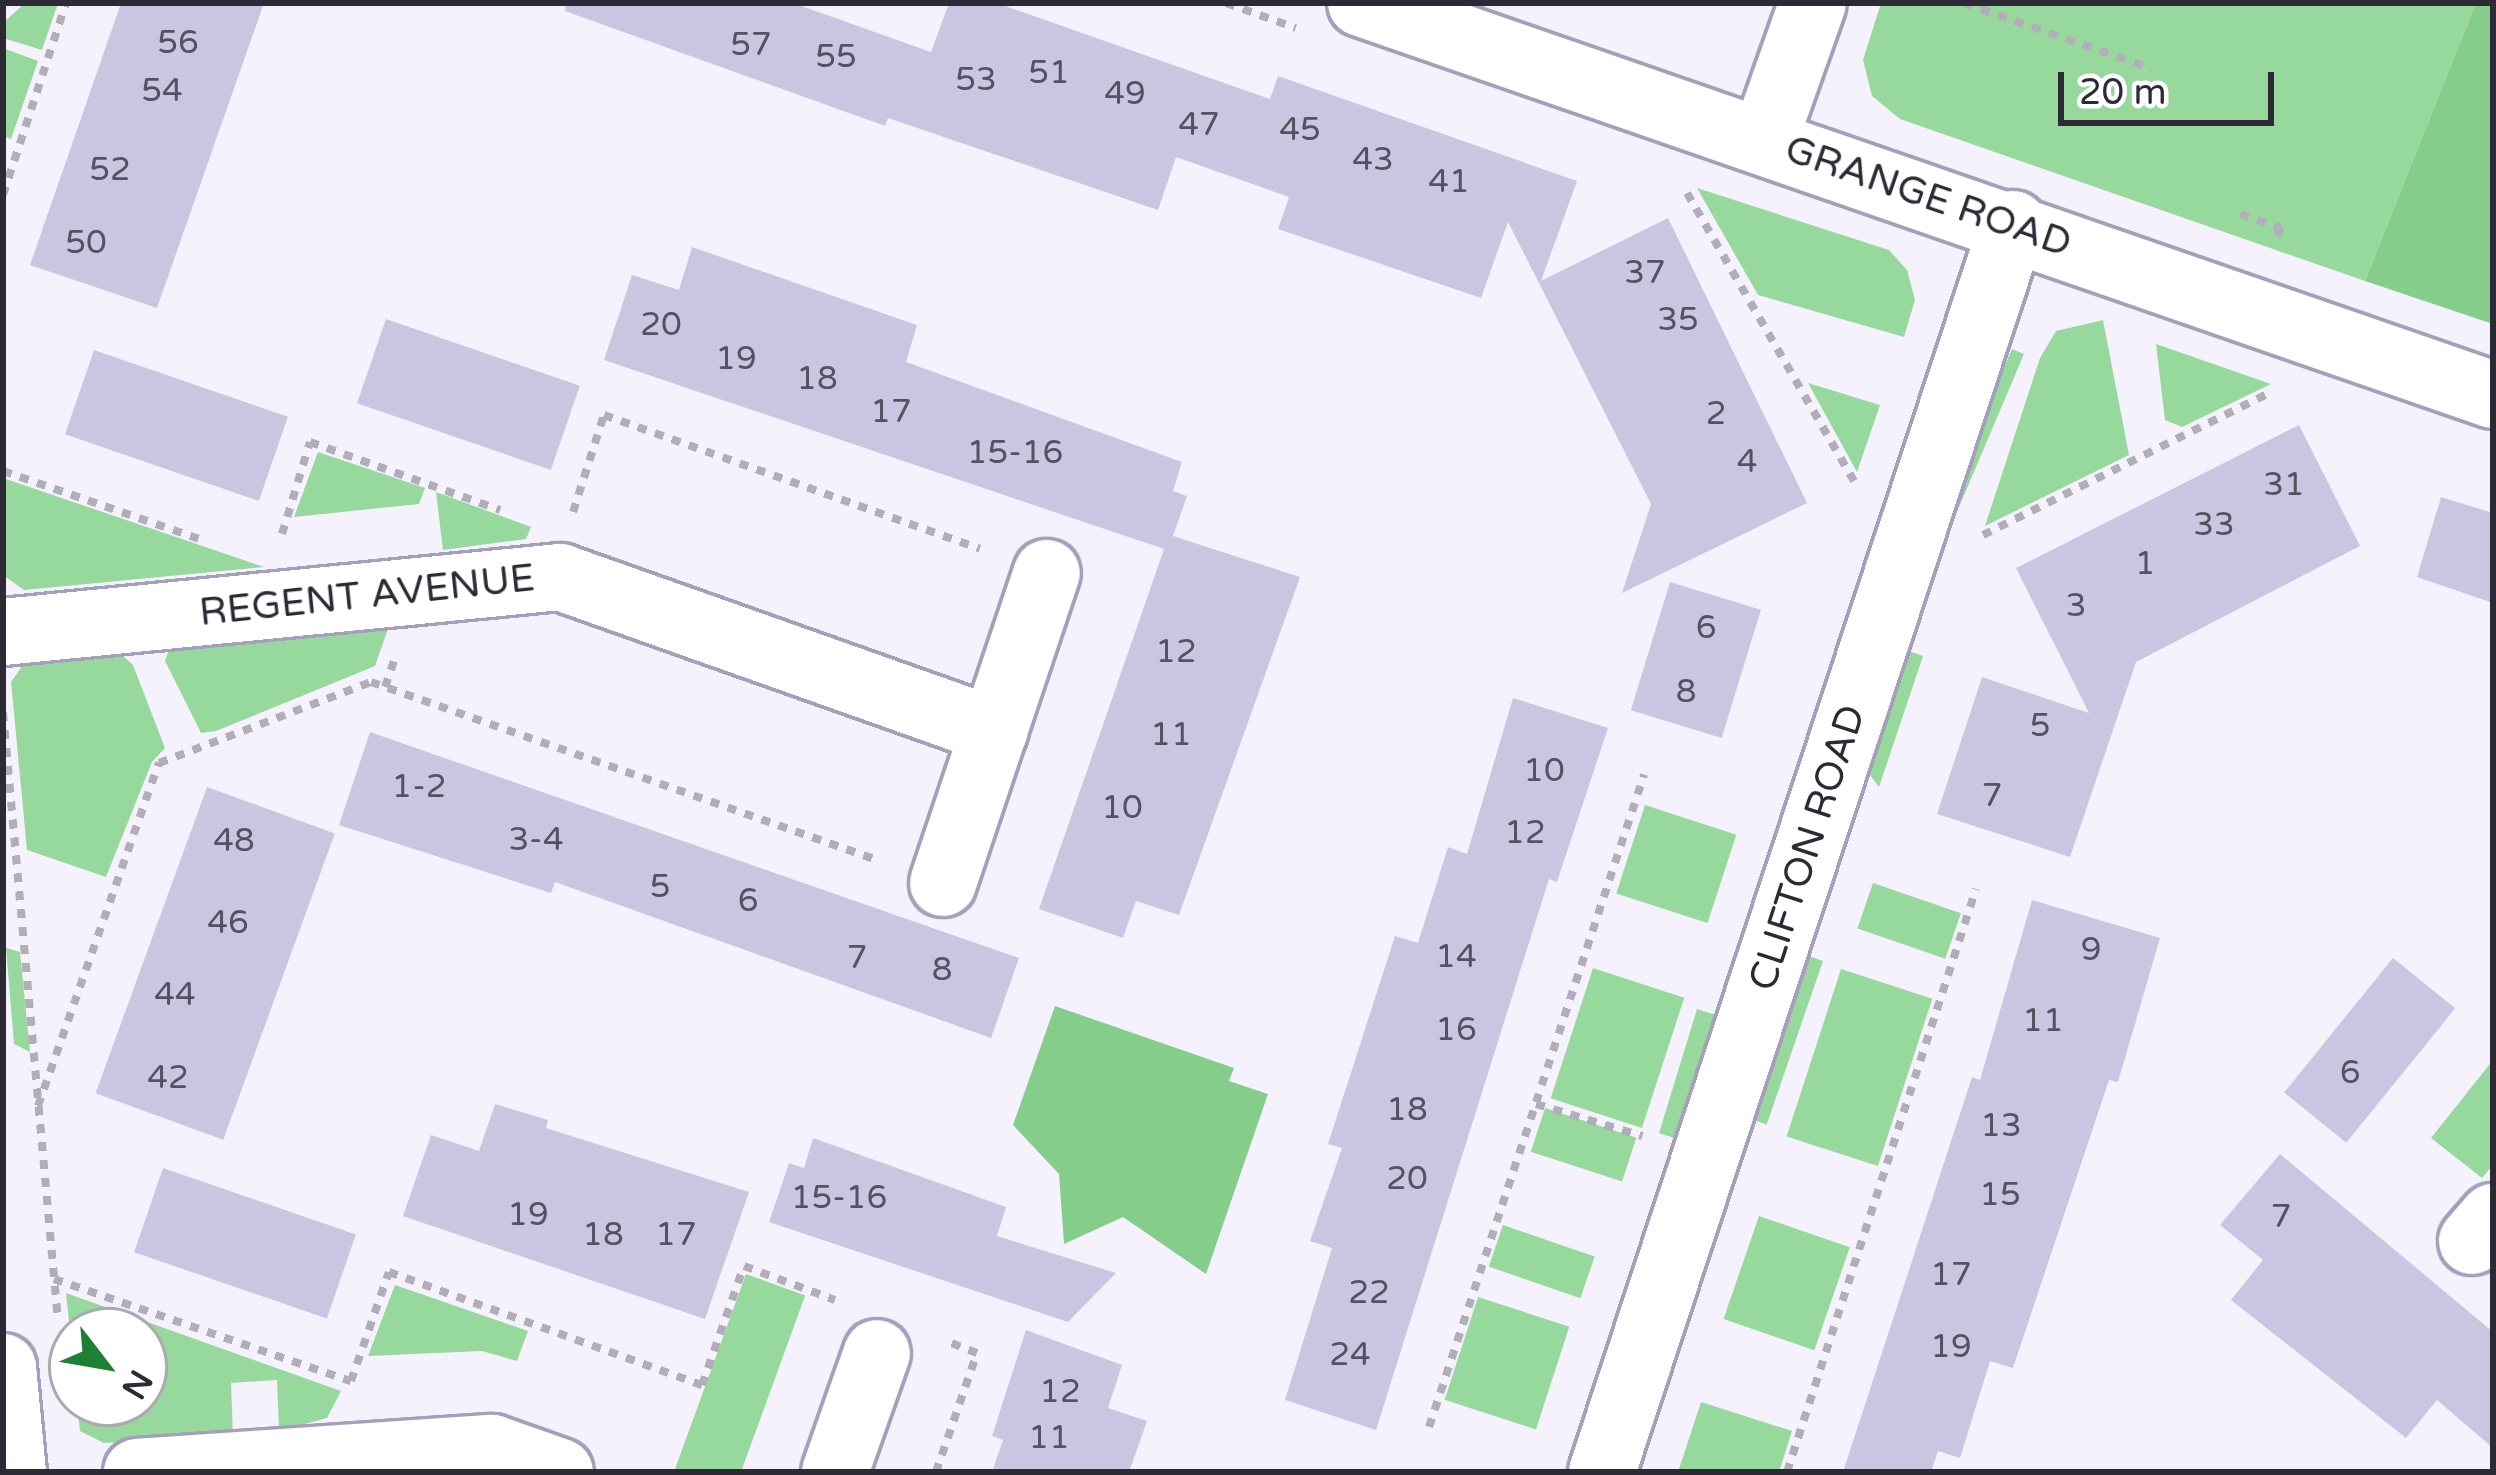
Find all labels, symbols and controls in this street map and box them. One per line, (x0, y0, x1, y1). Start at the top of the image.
house number: 56 (157, 23, 199, 63)
house number: 57 (730, 25, 772, 65)
house number: 55 (815, 37, 857, 77)
scale bar (2064, 48, 2280, 122)
house number: 51 (1028, 53, 1070, 93)
house number: 53 (955, 60, 997, 100)
house number: 54 (141, 71, 183, 111)
text: 20 m (2079, 71, 2167, 114)
house number: 49 (1104, 74, 1146, 114)
house number: 47 (1178, 105, 1220, 145)
house number: 45 (1279, 110, 1321, 150)
street label: GRANGE ROAD (1779, 126, 2077, 268)
house number: 43 (1352, 140, 1394, 180)
house number: 52 (89, 150, 131, 190)
house number: 41 (1428, 162, 1470, 202)
house number: 50 (65, 223, 107, 263)
house number: 37 (1624, 253, 1666, 293)
house number: 35 (1657, 300, 1699, 340)
house number: 20 (640, 305, 682, 345)
house number: 19 (715, 339, 757, 379)
house number: 18 (796, 359, 838, 399)
house number: 17 (870, 392, 912, 432)
house number: 2 (1706, 394, 1726, 434)
house number: 15-16 (967, 433, 1063, 473)
house number: 4 (1737, 442, 1757, 482)
house number: 31 (2263, 465, 2305, 505)
house number: 33 (2193, 505, 2235, 545)
house number: 1 (2135, 544, 2155, 584)
street label: REGENT AVENUE (197, 555, 537, 637)
house number: 3 (2066, 586, 2086, 626)
house number: 6 (1696, 608, 1716, 648)
house number: 12 (1155, 632, 1197, 672)
house number: 8 (1676, 672, 1696, 712)
street label: CLIFTON ROAD (1740, 699, 1876, 997)
house number: 5 (2030, 706, 2050, 746)
house number: 11 (1150, 715, 1192, 755)
house number: 10 (1523, 751, 1565, 791)
house number: 1-2 (392, 767, 446, 807)
house number: 7 (1982, 776, 2002, 816)
house number: 10 (1101, 788, 1143, 828)
house number: 12 (1504, 813, 1546, 853)
house number: 3-4 (508, 820, 564, 860)
house number: 48 (213, 821, 255, 861)
house number: 5 (650, 867, 670, 907)
house number: 6 (738, 881, 758, 921)
house number: 46 (207, 903, 249, 943)
house number: 9 (2081, 930, 2101, 970)
house number: 14 (1435, 937, 1477, 977)
house number: 7 (847, 938, 867, 978)
house number: 8 (932, 950, 952, 990)
house number: 44 (154, 975, 196, 1015)
house number: 11 (2022, 1001, 2064, 1041)
house number: 16 (1435, 1010, 1477, 1050)
house number: 6 (2340, 1053, 2360, 1093)
house number: 42 (147, 1058, 189, 1098)
house number: 18 (1386, 1090, 1428, 1130)
house number: 13 (1980, 1106, 2022, 1146)
house number: 20 (1386, 1159, 1428, 1199)
house number: 15 (1979, 1175, 2021, 1215)
house number: 15-16 (791, 1178, 887, 1218)
house number: 19 (507, 1195, 549, 1235)
house number: 7 (2271, 1197, 2291, 1237)
house number: 18 (582, 1215, 624, 1255)
house number: 17 (655, 1215, 697, 1255)
house number: 17 (1930, 1255, 1972, 1295)
house number: 22 (1348, 1273, 1390, 1313)
north arrow (48, 1307, 168, 1427)
house number: 19 (1930, 1327, 1972, 1367)
house number: 24 (1329, 1335, 1371, 1375)
text: N (113, 1363, 160, 1406)
house number: 12 (1039, 1372, 1081, 1412)
house number: 11 (1028, 1418, 1070, 1458)

